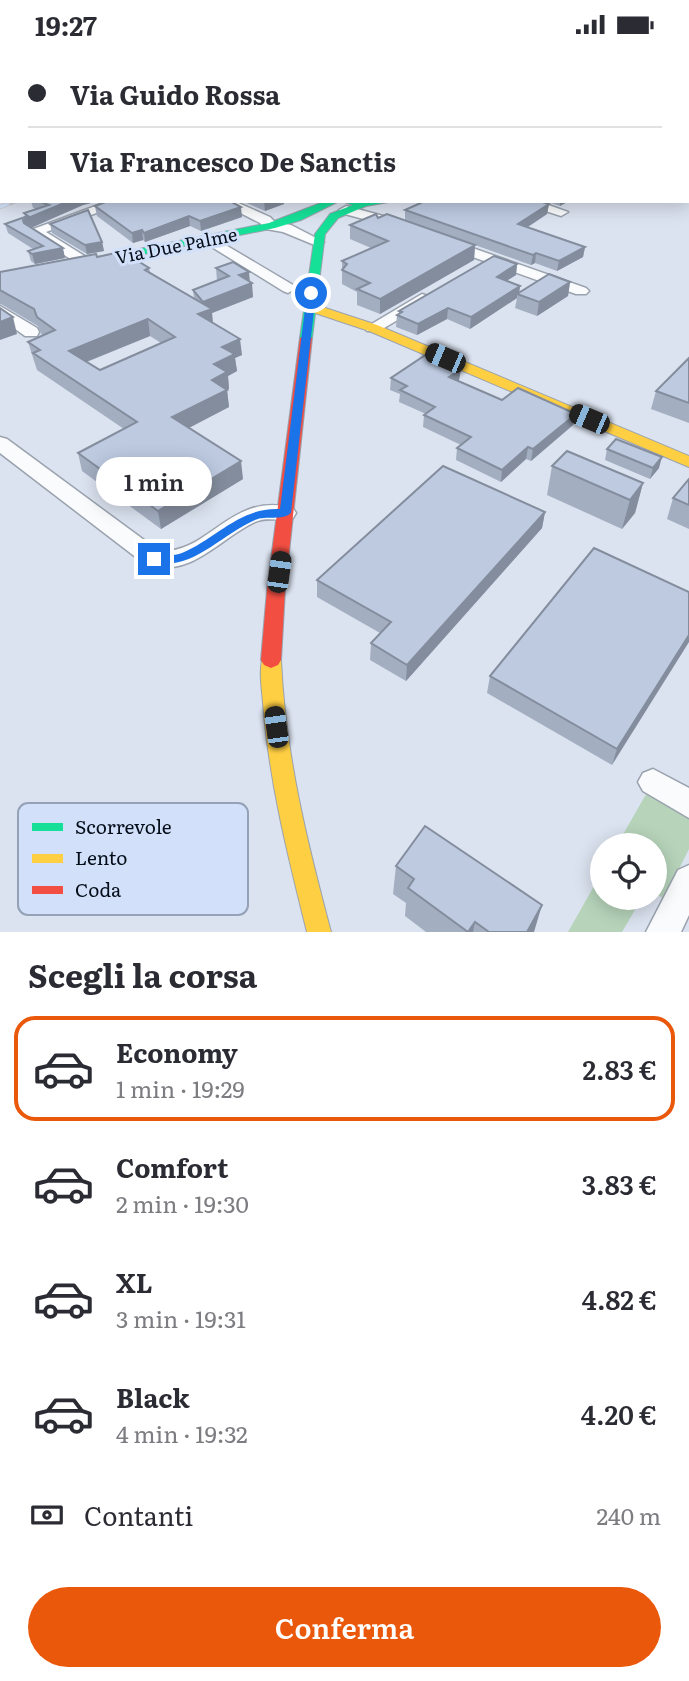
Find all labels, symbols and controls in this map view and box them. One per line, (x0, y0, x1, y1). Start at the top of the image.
text: 19:27 (35, 5, 97, 44)
text: Via Guido Rossa (70, 74, 280, 113)
text: Via Francesco De Sanctis (70, 141, 396, 180)
street label: Via Due Palme (113, 220, 239, 270)
route start (295, 277, 327, 309)
car (422, 340, 469, 376)
car (566, 401, 613, 437)
callout: 1 min (96, 457, 212, 507)
text: 1 min (124, 464, 184, 498)
route end (138, 543, 170, 575)
car (266, 550, 293, 594)
car (263, 705, 290, 749)
legend (18, 803, 248, 915)
text: Scorrevole (75, 812, 172, 840)
map controls (590, 833, 667, 910)
button: locate (590, 833, 667, 910)
text: Lento (75, 843, 128, 871)
text: Coda (75, 875, 122, 903)
text: Scegli la corsa (28, 950, 257, 998)
text: Economy (116, 1032, 238, 1071)
icon: car (32, 1037, 95, 1100)
text: 2.83 € (582, 1049, 657, 1088)
text: 1 min · 19:29 (116, 1071, 245, 1105)
text: Comfort (116, 1147, 228, 1186)
icon: car (32, 1152, 95, 1215)
text: 3.83 € (582, 1164, 657, 1203)
text: 2 min · 19:30 (116, 1186, 249, 1220)
text: XL (116, 1262, 153, 1301)
icon: car (32, 1267, 95, 1330)
text: 4.82 € (582, 1279, 657, 1318)
text: 3 min · 19:31 (116, 1301, 246, 1335)
text: Black (116, 1377, 190, 1416)
icon: car (32, 1382, 95, 1445)
text: 4.20 € (581, 1394, 657, 1433)
text: 4 min · 19:32 (116, 1416, 248, 1450)
text: Contanti (84, 1495, 193, 1534)
icon: cash (28, 1496, 66, 1534)
text: 240 m (596, 1498, 661, 1532)
button: Conferma (28, 1587, 661, 1667)

